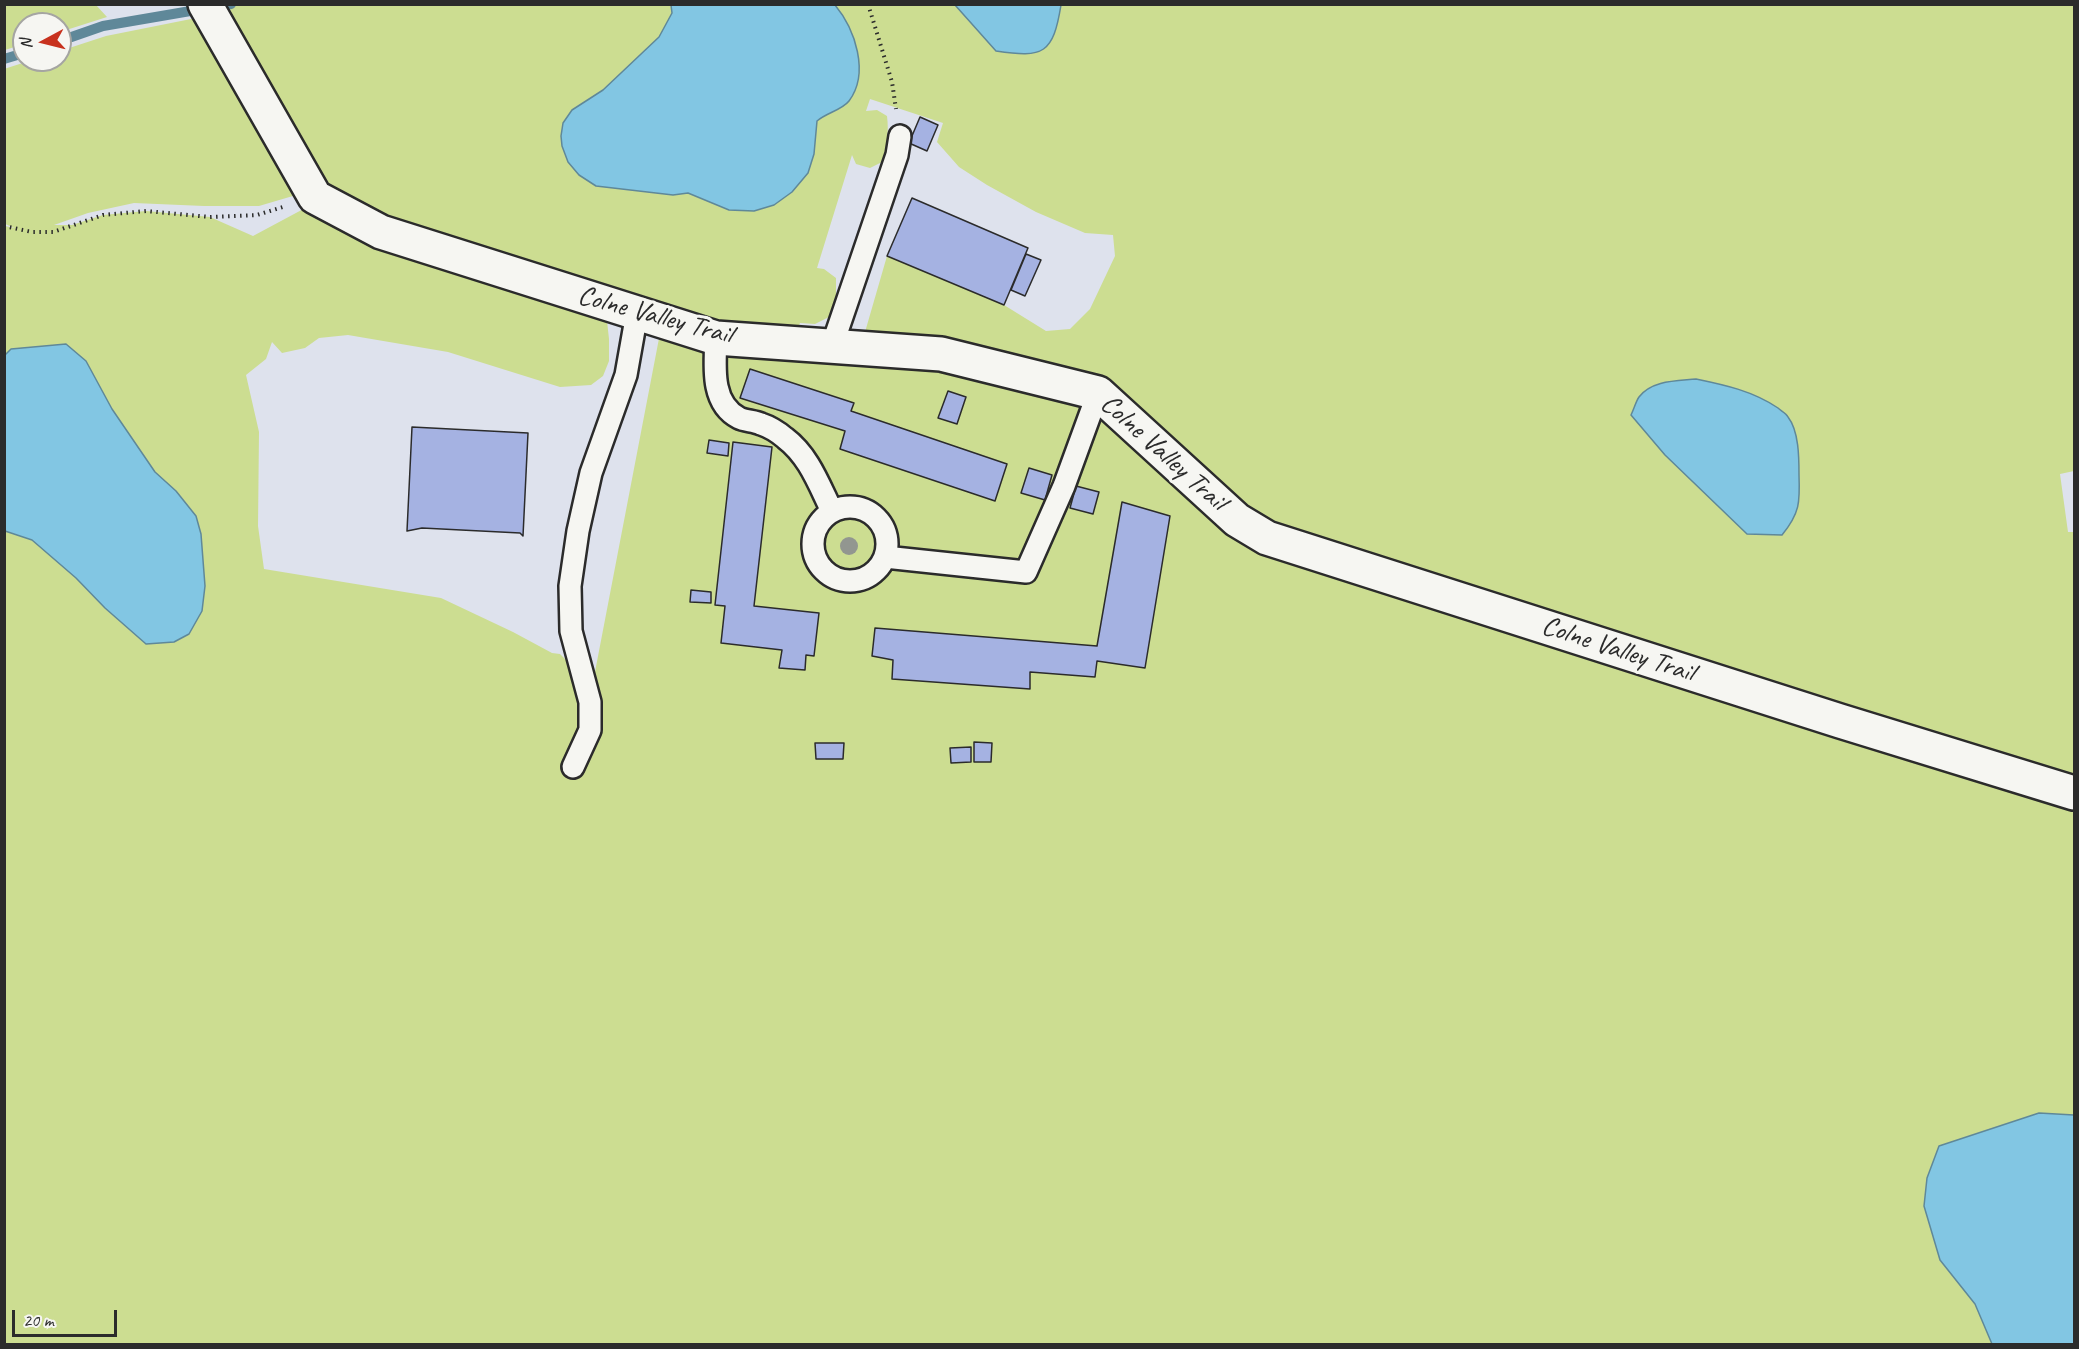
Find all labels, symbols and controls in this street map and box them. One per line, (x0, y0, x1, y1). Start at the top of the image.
north arrow (12, 12, 72, 72)
text: N (16, 38, 37, 50)
street label: Colne Valley Trail (574, 279, 736, 353)
street label: Colne Valley Trail (1093, 387, 1233, 519)
street label: Colne Valley Trail (1537, 610, 1699, 690)
scale bar (15, 1298, 120, 1336)
text: 20 m (23, 1309, 54, 1331)

